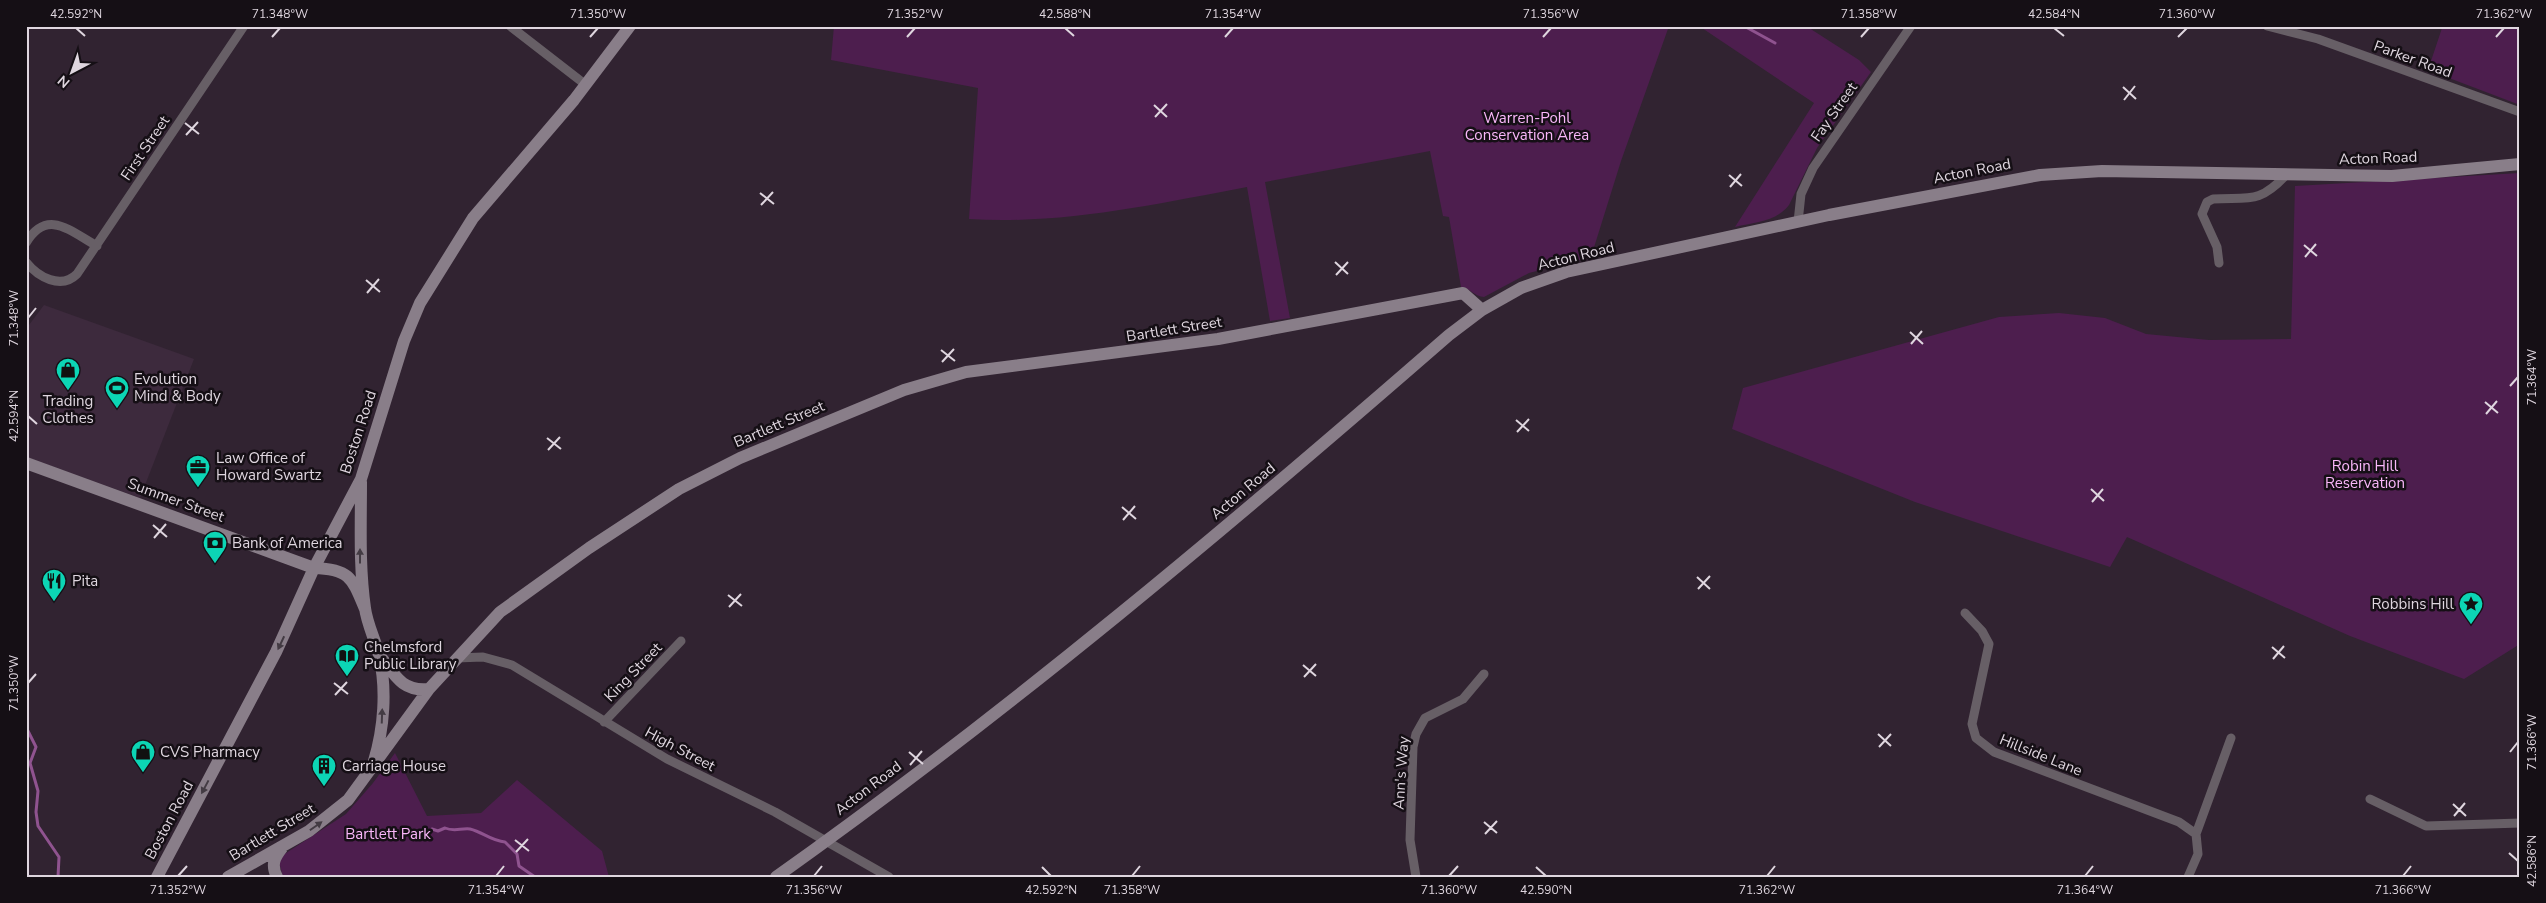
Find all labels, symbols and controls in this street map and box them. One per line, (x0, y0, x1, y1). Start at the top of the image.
text: 42.592°N (50, 6, 102, 22)
text: 71.348°W (252, 6, 308, 22)
text: 71.350°W (570, 6, 626, 22)
text: 71.352°W (887, 6, 943, 22)
text: 42.588°N (1039, 6, 1091, 22)
text: 71.354°W (1205, 6, 1261, 22)
text: 71.356°W (1523, 6, 1579, 22)
text: 71.358°W (1841, 6, 1897, 22)
text: 42.584°N (2028, 6, 2080, 22)
text: 71.360°W (2159, 6, 2215, 22)
text: 71.362°W (2476, 6, 2532, 22)
street label: Parker Road (2371, 36, 2455, 82)
north arrow (48, 48, 98, 98)
text: N (54, 71, 74, 92)
street label: Fay Street (1806, 78, 1862, 146)
park label: Warren-Pohl Conservation Area (1465, 108, 1589, 145)
street label: First Street (116, 111, 174, 184)
street label: Acton Road (2338, 147, 2418, 169)
street label: Acton Road (1932, 154, 2012, 188)
street label: Acton Road (1535, 237, 1617, 275)
text: 71.348°W (6, 290, 22, 346)
street label: Bartlett Street (1125, 311, 1224, 346)
text: 71.364°W (2524, 349, 2540, 405)
shop icon: Trading Clothes (55, 357, 81, 391)
place label: Evolution Mind & Body (134, 369, 221, 406)
sports icon: Evolution Mind & Body (104, 375, 130, 409)
street label: Boston Road (335, 388, 381, 476)
text: 42.594°N (6, 390, 22, 442)
place label: Trading Clothes (42, 391, 94, 428)
street label: Bartlett Street (731, 396, 828, 452)
place label: Law Office of Howard Swartz (216, 448, 322, 485)
office icon: Law Office of Howard Swartz (185, 454, 211, 488)
park label: Robin Hill Reservation (2325, 456, 2405, 493)
street label: Acton Road (1206, 458, 1280, 524)
street label: Summer Street (125, 473, 228, 527)
bank icon: Bank of America (202, 530, 228, 564)
place label: Bank of America (232, 533, 343, 553)
one-way arrow (356, 547, 364, 563)
restaurant icon: Pita (41, 568, 67, 602)
place label: Pita (72, 571, 98, 591)
place icon: Robbins Hill (2458, 591, 2484, 625)
place label: Robbins Hill (2371, 594, 2455, 614)
one-way arrow (276, 636, 284, 650)
place label: Chelmsford Public Library (364, 637, 457, 674)
street label: King Street (600, 638, 667, 706)
library icon: Chelmsford Public Library (334, 643, 360, 677)
text: 71.350°W (6, 655, 22, 711)
one-way arrow (379, 707, 387, 723)
text: 71.366°W (2524, 714, 2540, 770)
street label: High Street (641, 722, 719, 776)
street label: Hillside Lane (1997, 729, 2085, 781)
street label: Ann's Way (1388, 735, 1414, 810)
shop icon: CVS Pharmacy (130, 739, 156, 773)
place label: CVS Pharmacy (160, 742, 260, 762)
building icon: Carriage House (311, 753, 337, 787)
place label: Carriage House (342, 756, 446, 776)
street label: Acton Road (831, 756, 905, 820)
street label: Boston Road (140, 777, 198, 863)
one-way arrow (201, 779, 209, 794)
street label: Bartlett Street (225, 798, 319, 865)
one-way arrow (309, 821, 323, 831)
park label: Bartlett Park (345, 824, 431, 844)
text: 42.586°N (2524, 835, 2540, 887)
text: 71.352°W (150, 882, 206, 898)
text: 71.354°W (468, 882, 524, 898)
text: 71.356°W (786, 882, 842, 898)
text: 42.592°N (1025, 882, 1077, 898)
text: 71.358°W (1104, 882, 1160, 898)
text: 71.360°W (1421, 882, 1477, 898)
text: 42.590°N (1520, 882, 1572, 898)
text: 71.362°W (1739, 882, 1795, 898)
text: 71.364°W (2057, 882, 2113, 898)
text: 71.366°W (2375, 882, 2431, 898)

